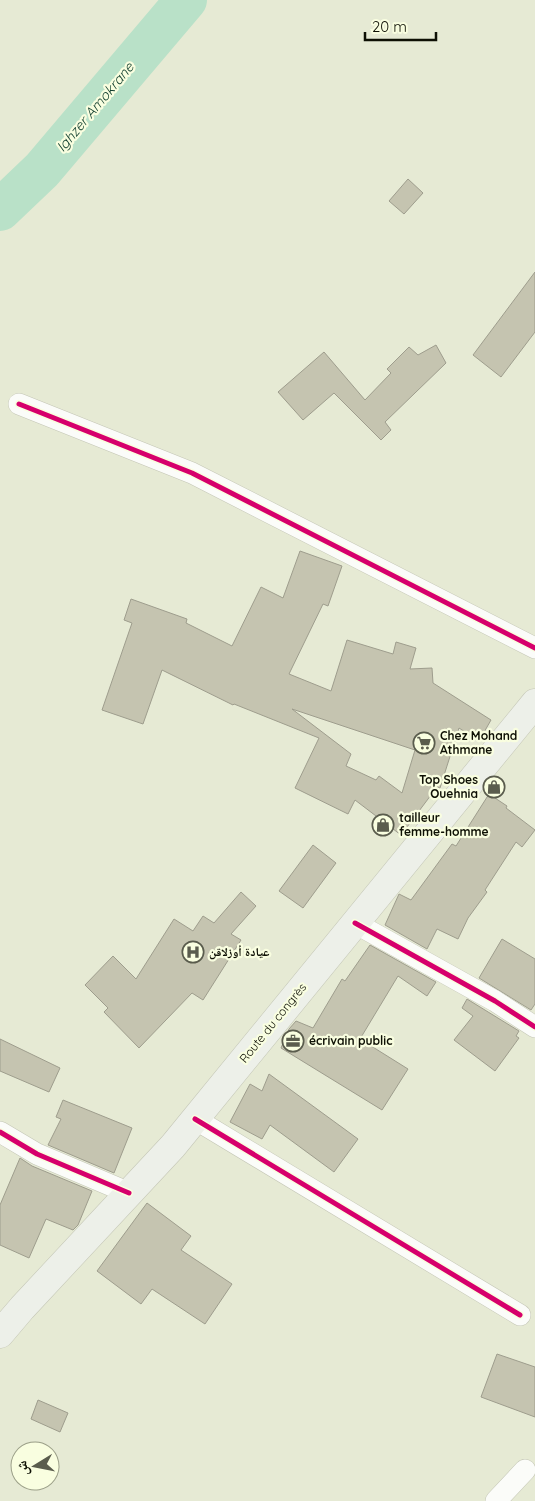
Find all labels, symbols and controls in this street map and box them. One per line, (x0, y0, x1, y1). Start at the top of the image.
scale bar (365, 10, 436, 42)
text: 20 m (372, 17, 407, 36)
water label: Ighzer Amokrane (52, 58, 138, 155)
place label: Chez Mohand Athmane (440, 728, 517, 757)
supermarket icon: Chez Mohand Athmane (412, 731, 436, 755)
place label: Top Shoes Ouehnia (419, 772, 478, 801)
shop icon: Top Shoes Ouehnia (482, 775, 506, 799)
place label: tailleur femme-homme (399, 810, 489, 839)
shop icon: tailleur femme-homme (371, 813, 395, 837)
hospital icon: عيادة أوزلاقن (181, 940, 205, 964)
place label: عيادة أوزلاقن (209, 944, 269, 960)
street label: Route du congrès (236, 979, 310, 1066)
office icon: écrivain public (281, 1029, 305, 1053)
place label: écrivain public (309, 1033, 392, 1048)
north arrow (10, 1441, 60, 1491)
text: ش (12, 1459, 32, 1477)

